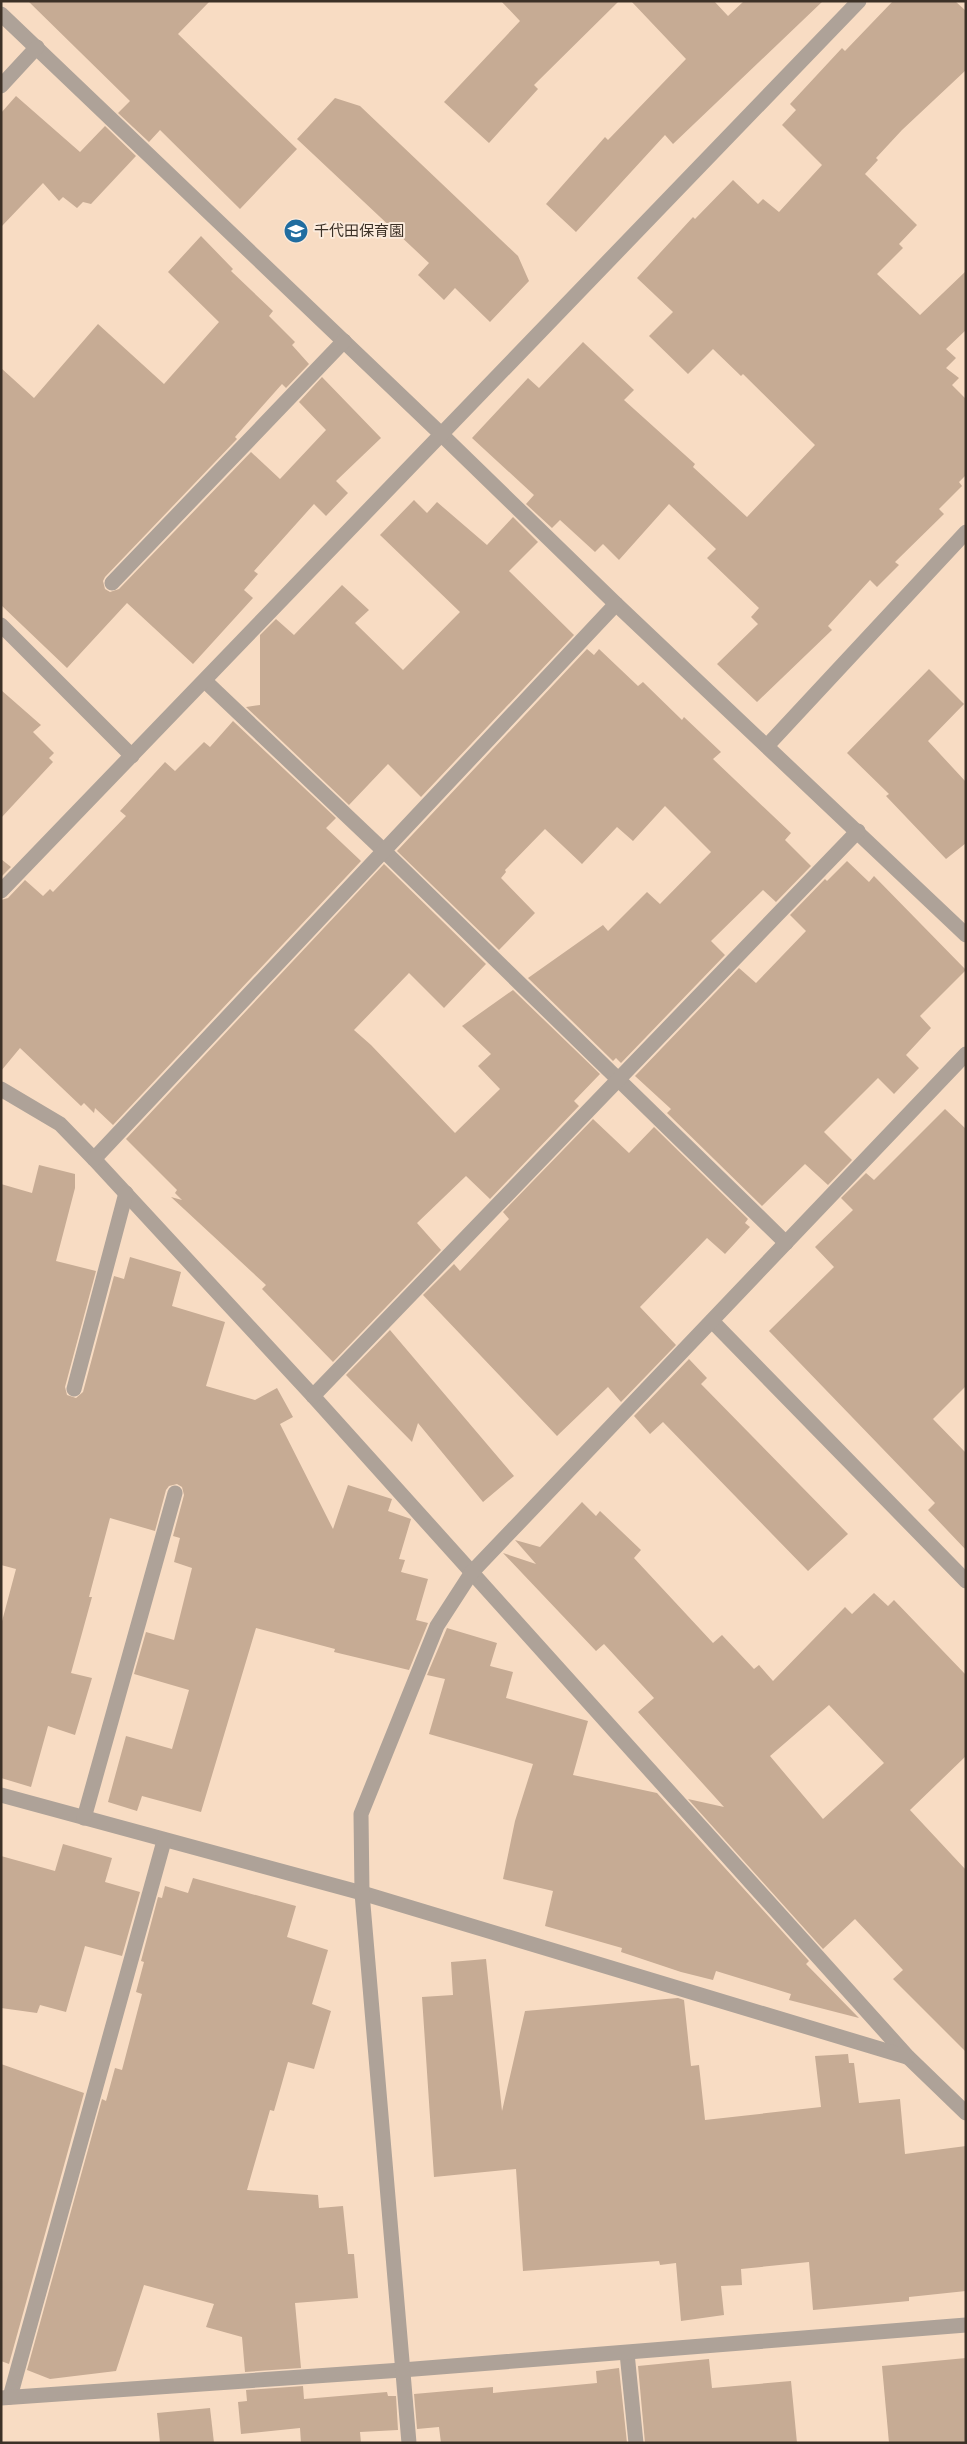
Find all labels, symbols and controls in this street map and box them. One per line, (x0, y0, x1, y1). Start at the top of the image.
school or university icon: 千代田保育園 (283, 218, 309, 244)
place label: 千代田保育園 (314, 221, 404, 241)

